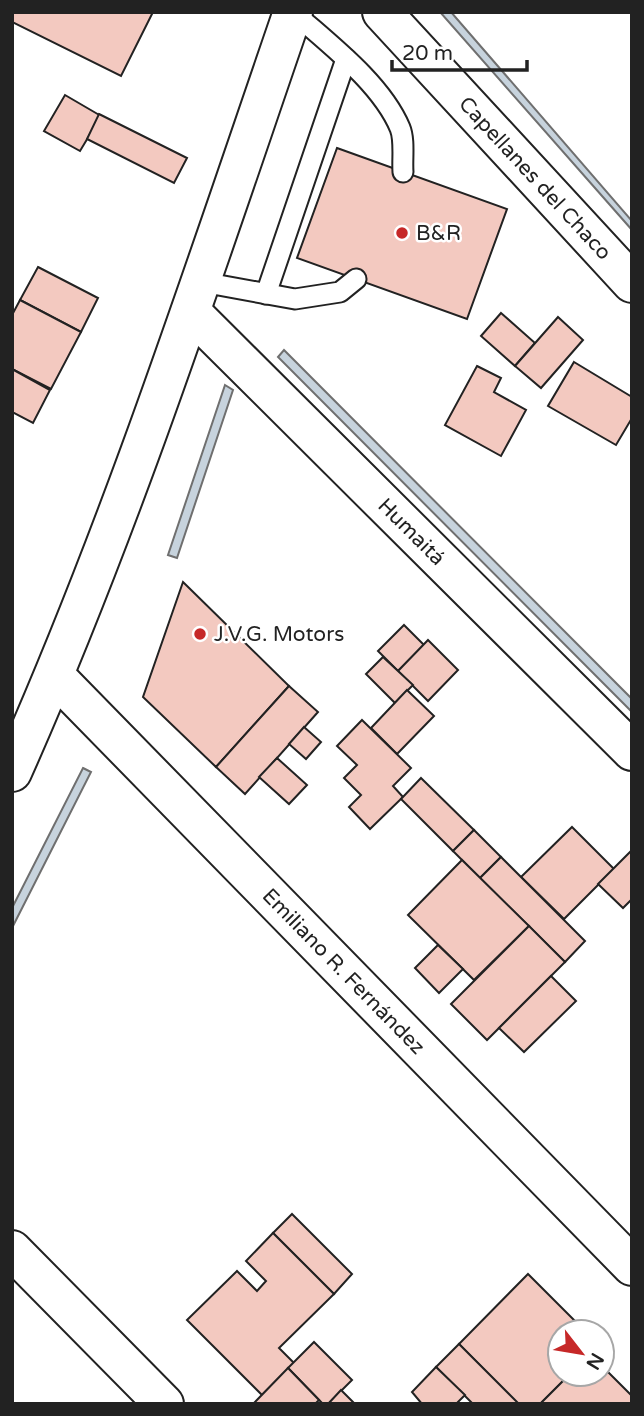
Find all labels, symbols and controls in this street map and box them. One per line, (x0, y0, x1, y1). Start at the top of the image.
scale bar (392, 28, 527, 72)
text: 20 m (402, 41, 453, 66)
street label: Capellanes del Chaco (453, 92, 616, 265)
place label: B&R (416, 221, 461, 246)
marker: B&R (394, 225, 410, 241)
street label: Humaitá (373, 493, 450, 571)
place label: J.V.G. Motors (214, 622, 344, 647)
marker: J.V.G. Motors (192, 626, 208, 642)
street label: Emiliano R. Fernández (257, 884, 430, 1060)
north arrow (546, 1318, 616, 1388)
text: N (581, 1349, 608, 1373)

